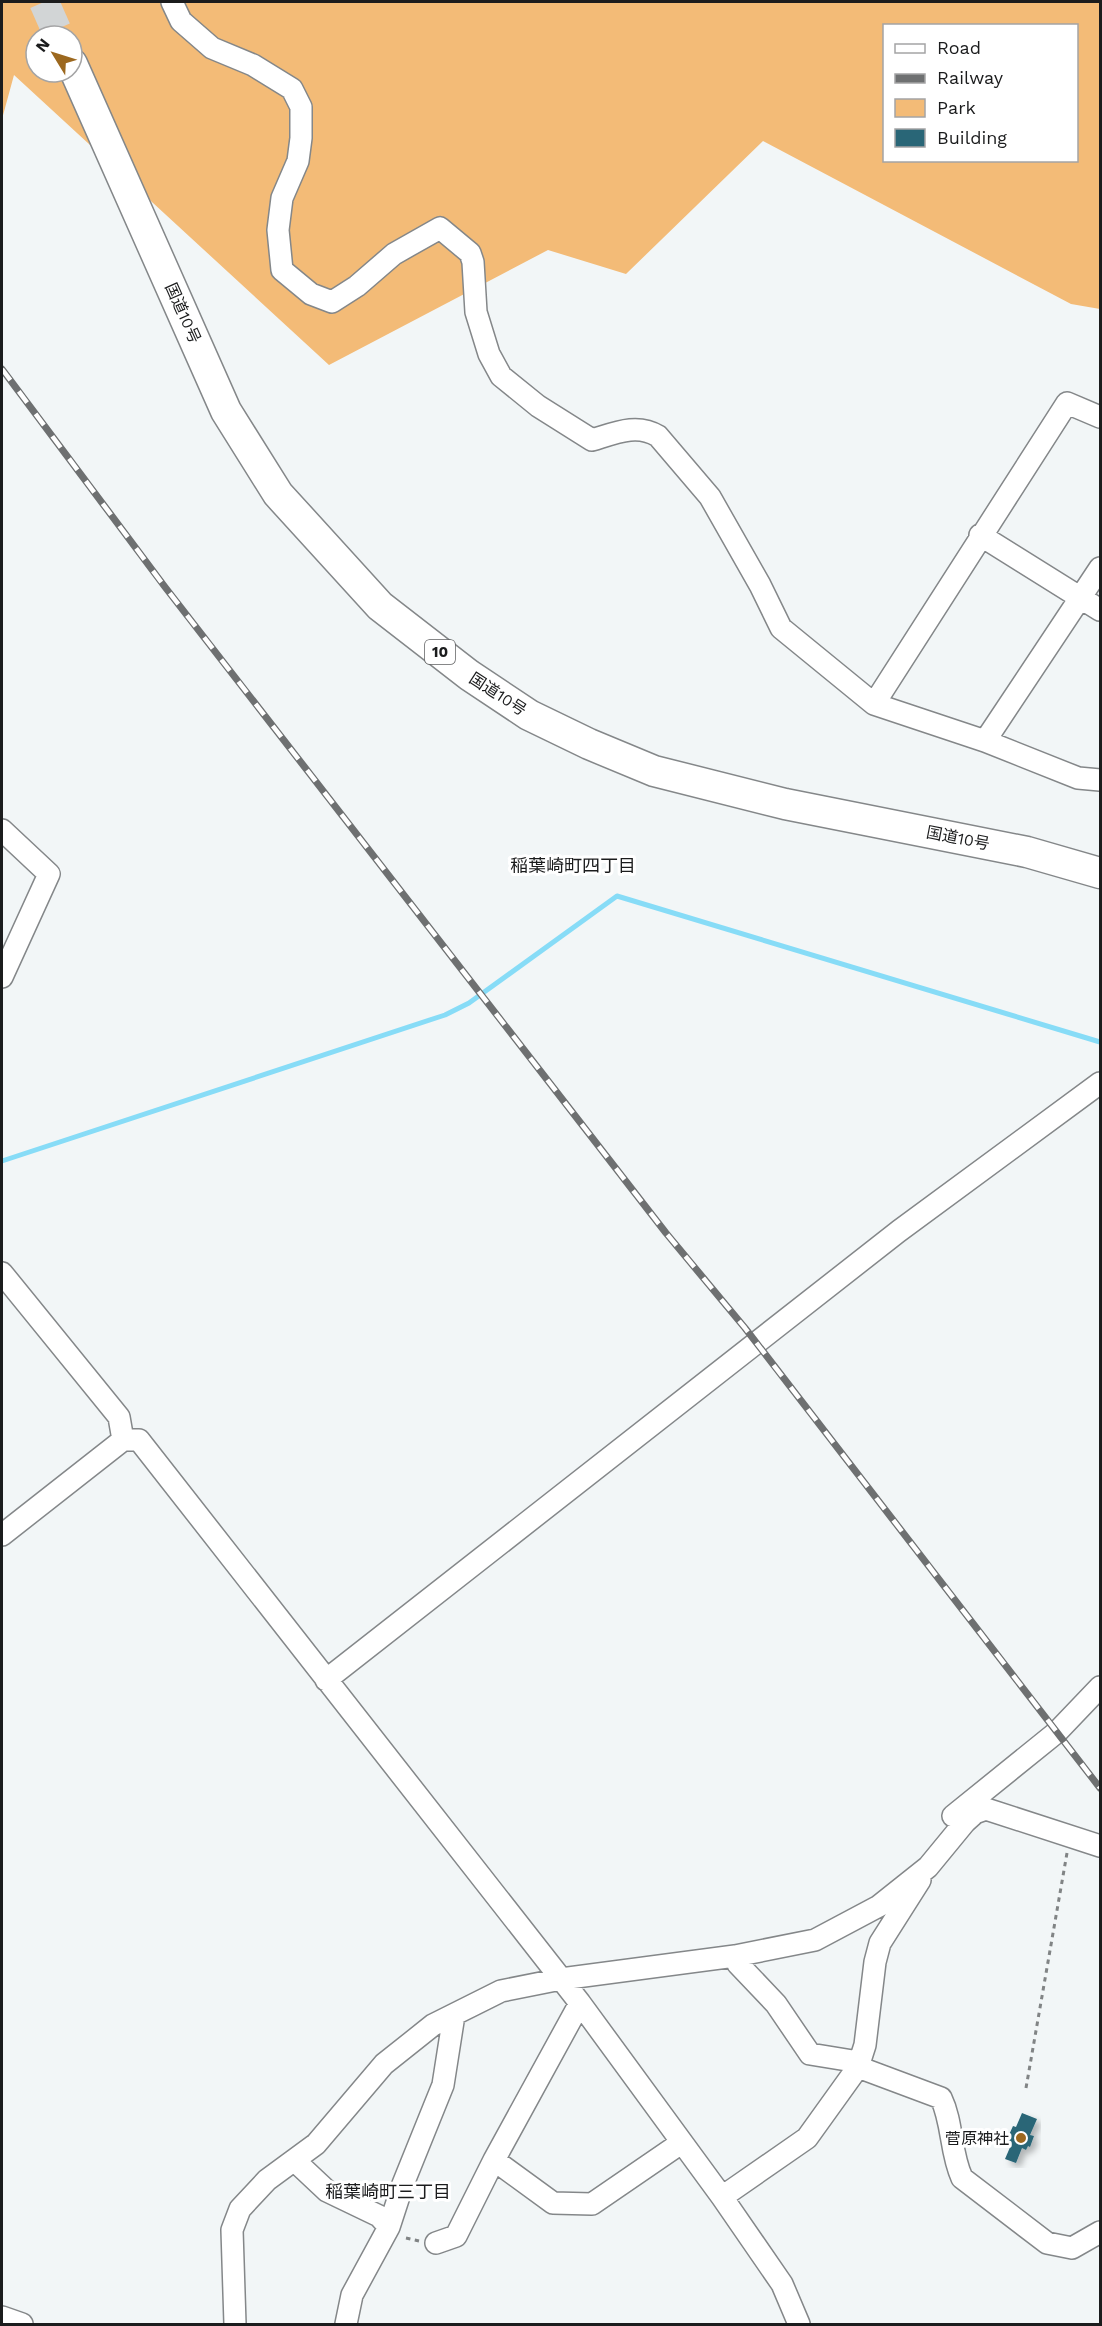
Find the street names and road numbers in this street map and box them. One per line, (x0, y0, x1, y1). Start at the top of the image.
street label: 国道10号 (161, 280, 205, 346)
road number: 10 (425, 640, 455, 664)
street label: 国道10号 (466, 669, 530, 719)
street label: 国道10号 (925, 823, 991, 853)

